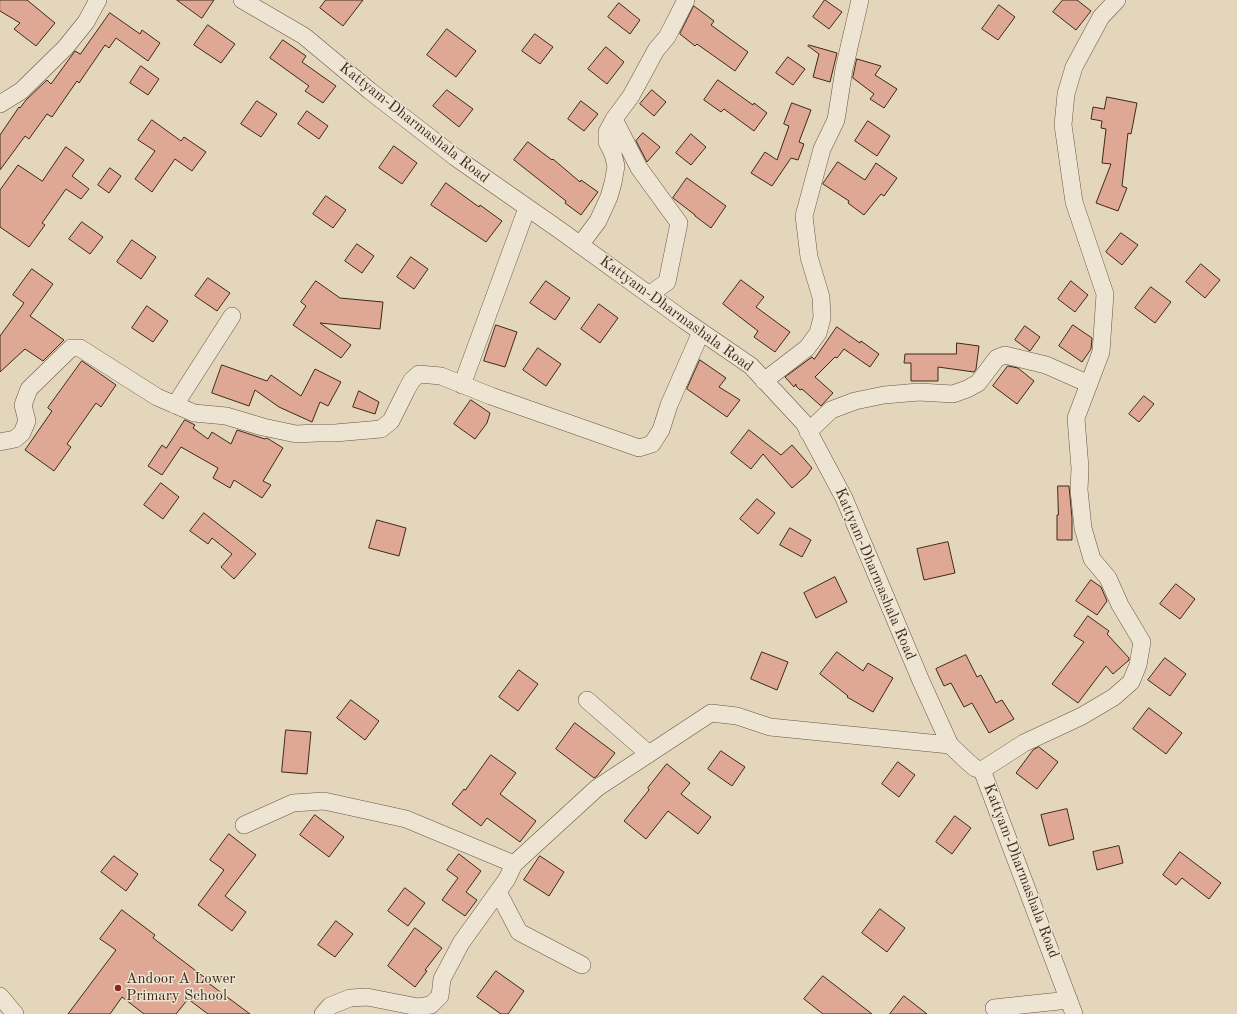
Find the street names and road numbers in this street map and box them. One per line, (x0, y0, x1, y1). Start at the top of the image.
street label: Kattyam-Dharmashala Road (335, 59, 493, 187)
street label: Kattyam-Dharmashala Road (596, 252, 756, 376)
street label: Kattyam-Dharmashala Road (830, 485, 920, 663)
street label: Kattyam-Dharmashala Road (979, 781, 1063, 961)

